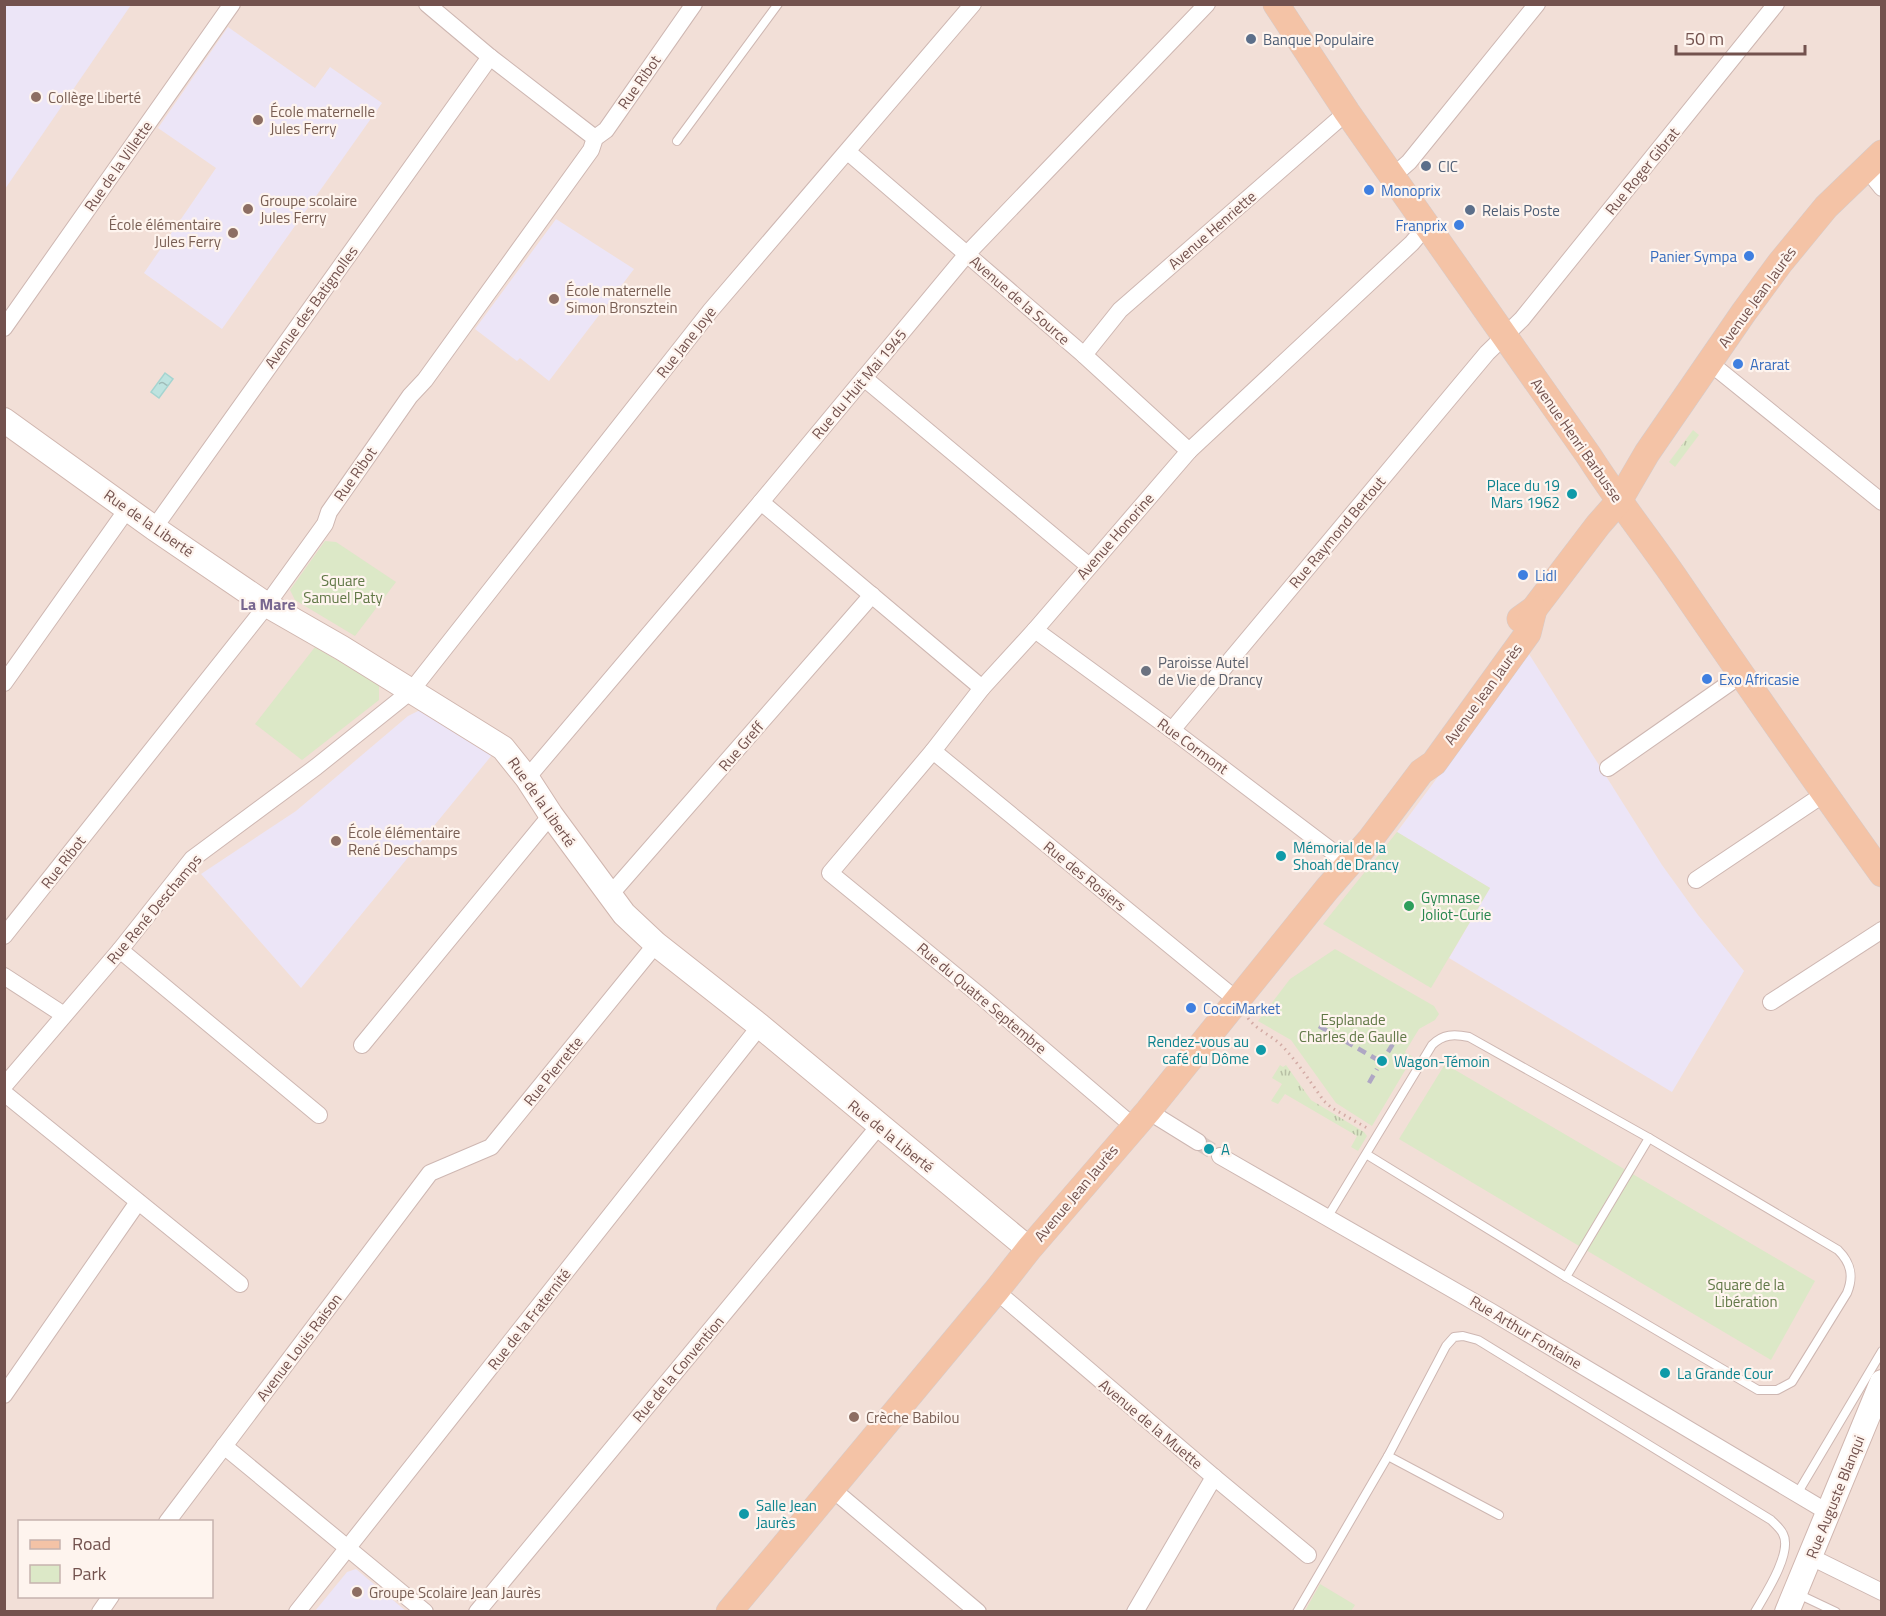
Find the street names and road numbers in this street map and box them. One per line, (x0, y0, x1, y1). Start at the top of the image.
street label: Rue Ribot (612, 50, 667, 114)
street label: Rue de la Villette (78, 116, 158, 216)
street label: Rue Roger Gibrat (1599, 122, 1685, 220)
street label: Avenue Henriette (1163, 185, 1261, 275)
street label: Avenue des Batignolles (259, 241, 363, 373)
street label: Avenue Jean Jaurès (1712, 242, 1802, 352)
street label: Avenue de la Source (965, 250, 1075, 350)
street label: Rue Jane Joye (651, 301, 721, 383)
street label: Rue du Huit Mai 1945 (806, 324, 912, 444)
street label: Avenue Henri Barbusse (1525, 373, 1629, 507)
street label: Rue Ribot (328, 442, 383, 506)
street label: Rue Raymond Bertout (1283, 470, 1391, 593)
street label: Rue de la Liberté (99, 483, 199, 563)
street label: Avenue Honorine (1071, 488, 1159, 584)
street label: Avenue Jean Jaurès (1438, 639, 1528, 749)
street label: Rue Cormont (1153, 712, 1234, 780)
street label: Rue Greff (713, 716, 769, 776)
street label: Rue de la Liberté (502, 752, 582, 852)
street label: Rue Ribot (35, 830, 91, 893)
street label: Rue des Rosiers (1039, 835, 1131, 917)
street label: Rue René Deschamps (101, 849, 207, 969)
street label: Rue du Quatre Septembre (912, 937, 1052, 1059)
street label: Rue Pierrette (518, 1031, 588, 1111)
street label: Rue de la Liberté (843, 1094, 939, 1178)
street label: Avenue Jean Jaurès (1029, 1140, 1123, 1246)
street label: Rue de la Fraternité (482, 1263, 576, 1375)
street label: Avenue Louis Raison (251, 1288, 347, 1406)
street label: Rue Arthur Fontaine (1466, 1289, 1586, 1375)
street label: Rue de la Convention (627, 1311, 729, 1427)
street label: Avenue de la Muette (1094, 1374, 1208, 1474)
street label: Rue Auguste Blanqui (1800, 1432, 1870, 1562)

